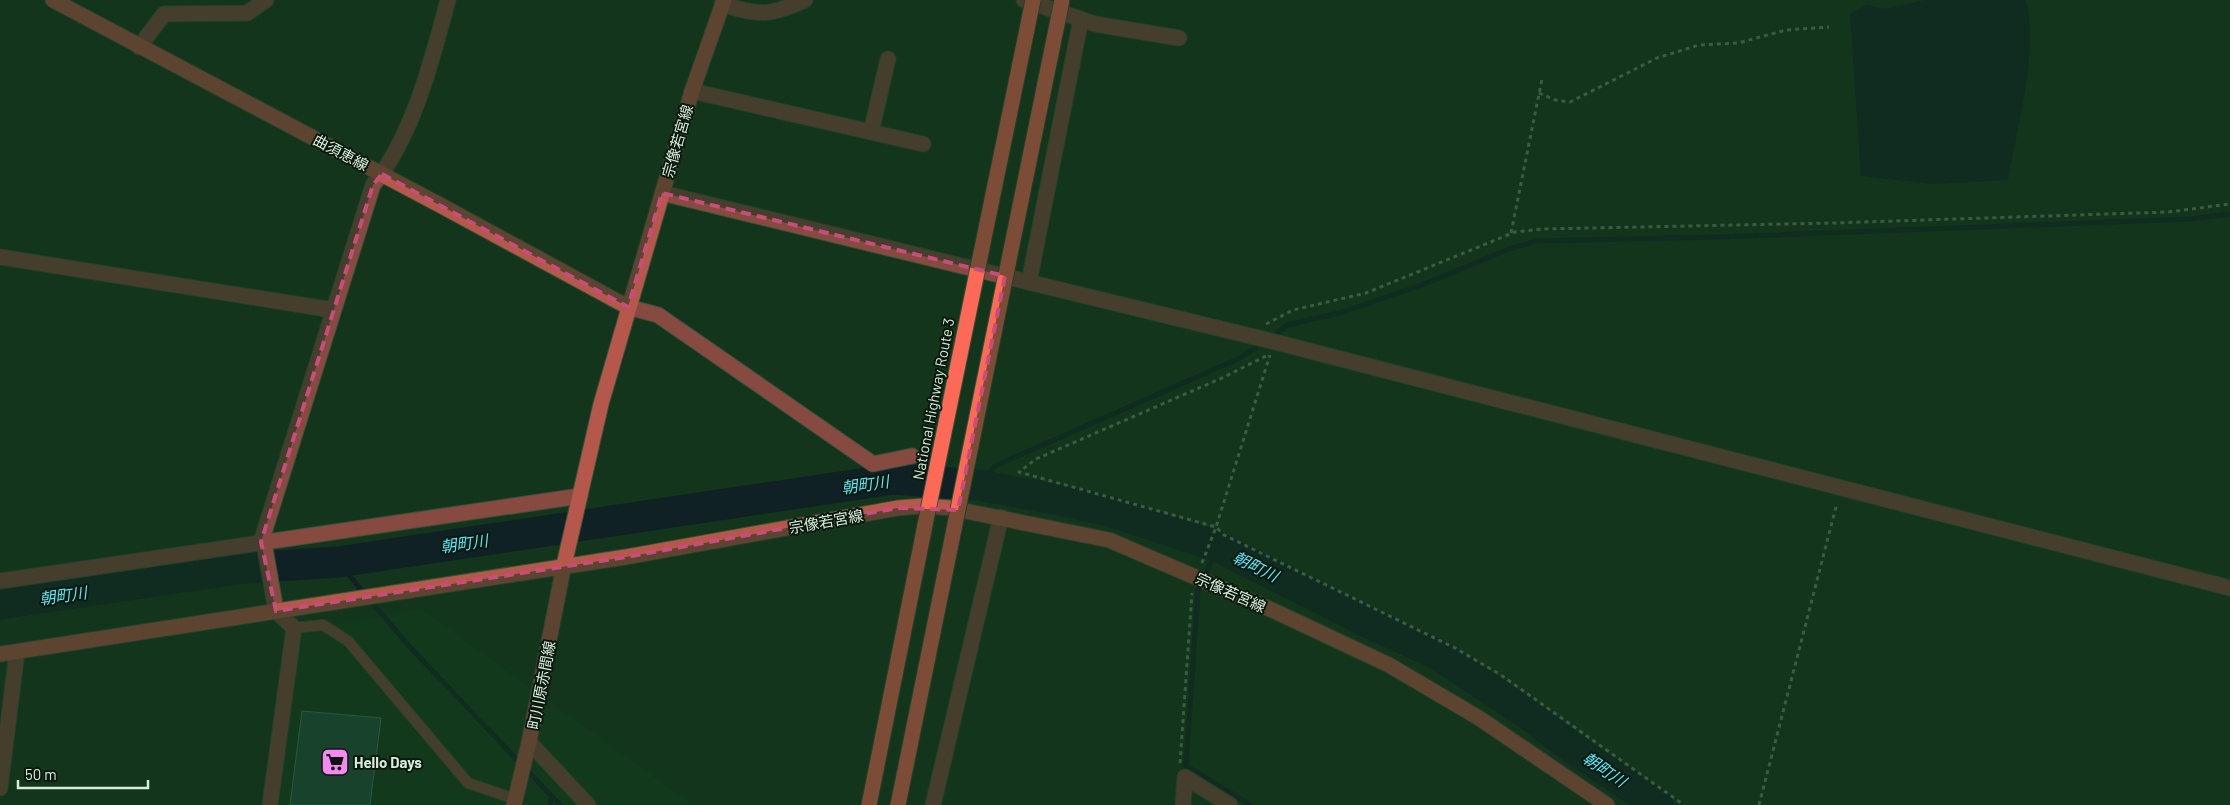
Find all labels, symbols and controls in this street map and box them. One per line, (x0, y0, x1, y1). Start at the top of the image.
street label: 宗像若宮線 (658, 102, 696, 180)
street label: 曲須恵線 (310, 130, 372, 174)
street label: National Highway Route 3 (908, 317, 958, 481)
water label: 朝町川 (840, 471, 892, 497)
street label: 宗像若宮線 (787, 506, 865, 536)
water label: 朝町川 (439, 530, 491, 556)
water label: 朝町川 (1230, 547, 1284, 586)
street label: 宗像若宮線 (1193, 569, 1269, 615)
water label: 朝町川 (38, 582, 90, 608)
street label: 町川原赤間線 (524, 639, 558, 731)
supermarket icon: Hello Days (320, 747, 350, 777)
water label: 朝町川 (1580, 748, 1632, 791)
place label: Hello Days (354, 753, 422, 771)
scale bar (18, 758, 148, 790)
text: 50 m (25, 765, 57, 783)

